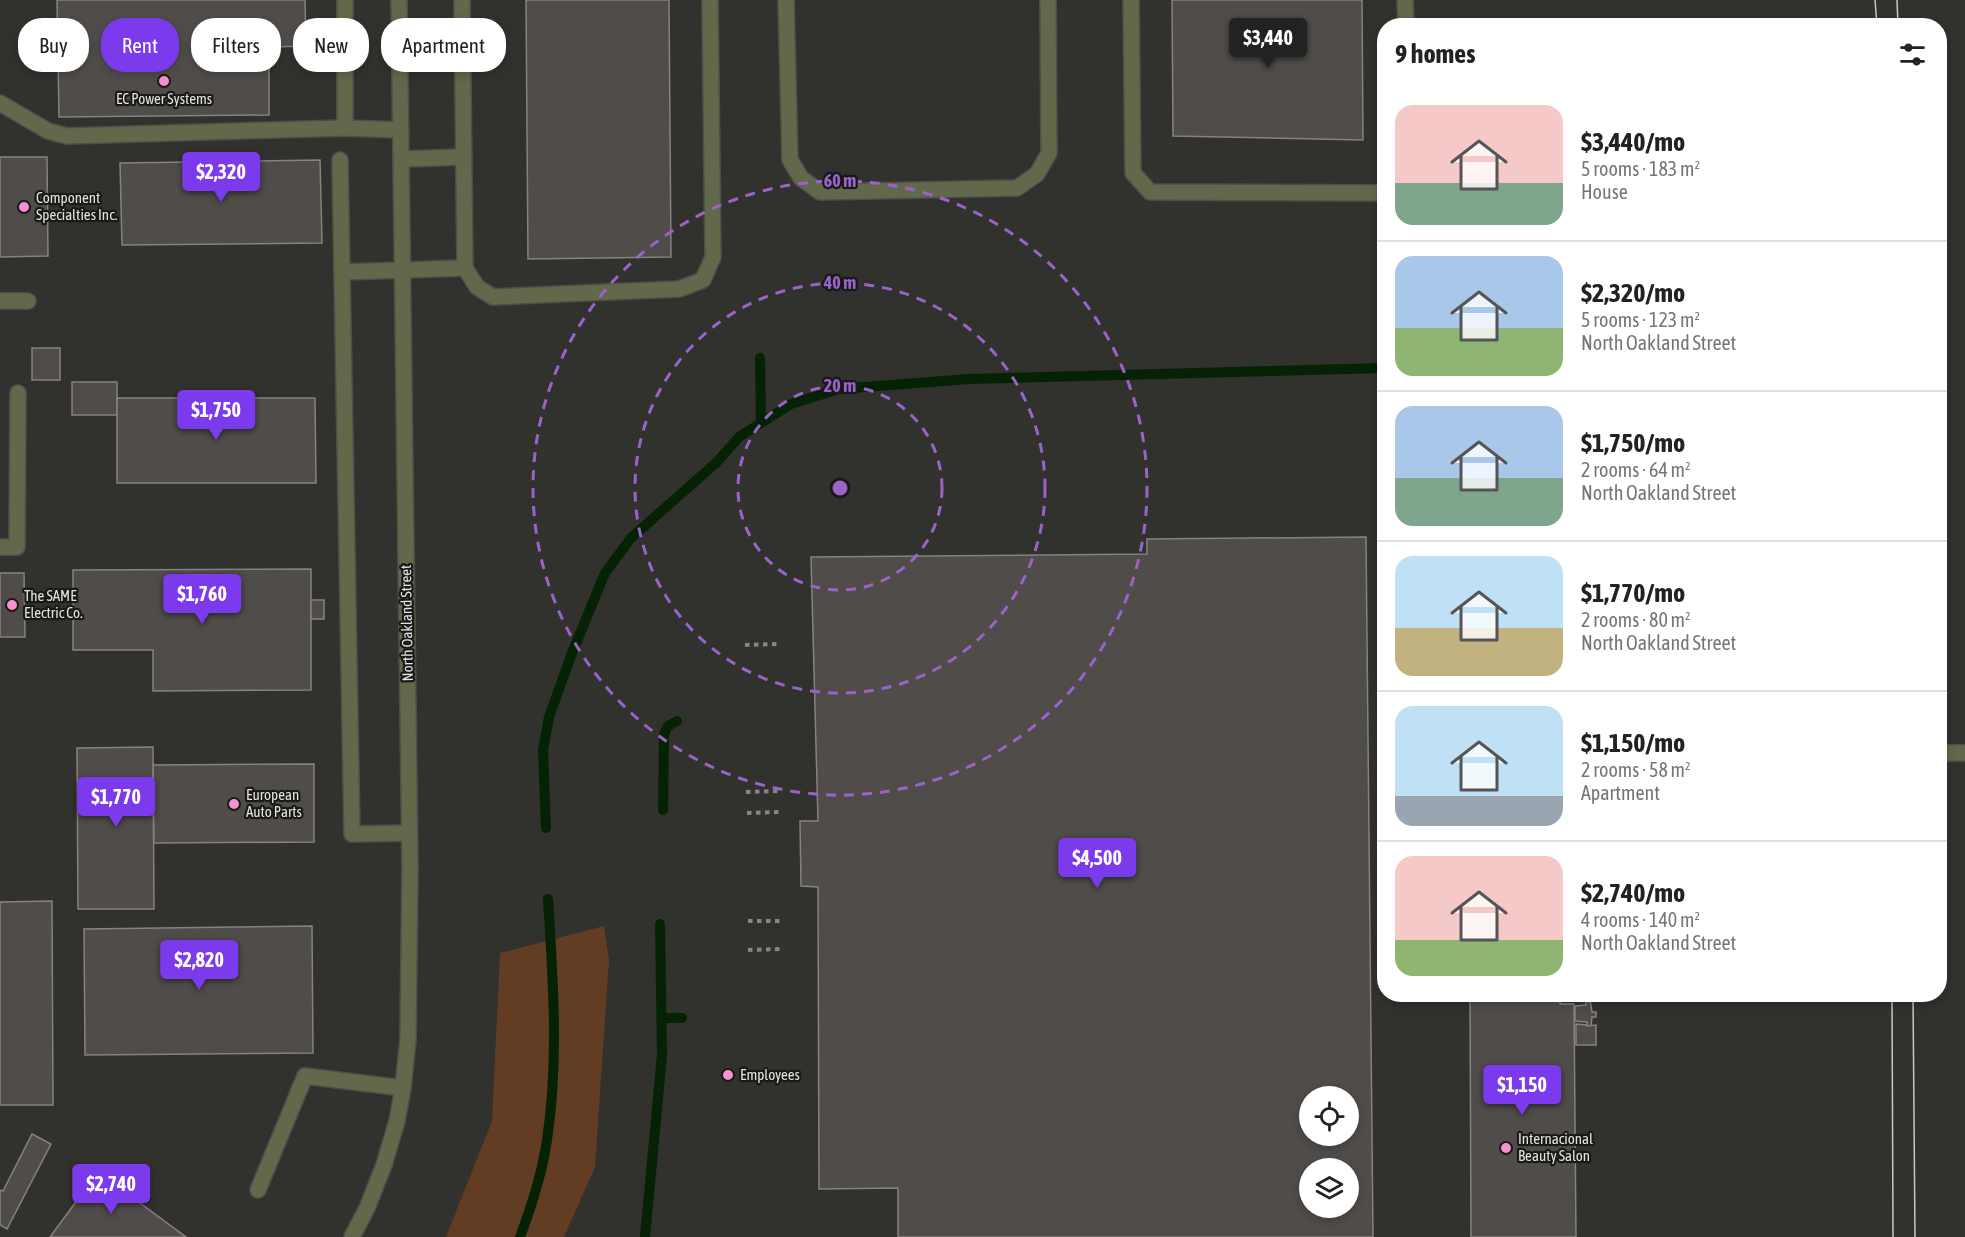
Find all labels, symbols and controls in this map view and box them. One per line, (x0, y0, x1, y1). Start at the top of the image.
chip: Buy (18, 18, 89, 72)
chip: Rent (101, 18, 179, 72)
chip: Filters (191, 18, 281, 72)
chip: New (293, 18, 369, 72)
chip: Apartment (381, 18, 506, 72)
pin: $3,440 (1219, 18, 1317, 69)
text: $3,440 (1243, 26, 1293, 49)
icon: filters (1896, 38, 1929, 71)
text: 9 homes (1395, 39, 1475, 69)
marker: EC Power Systems (157, 74, 171, 88)
place label: EC Power Systems (116, 90, 212, 107)
text: $3,440/mo (1581, 127, 1685, 157)
icon: home (1443, 129, 1515, 201)
pin: $2,320 (172, 152, 270, 203)
text: 5 rooms · 183 m² (1581, 157, 1700, 180)
text: $2,320 (196, 160, 246, 183)
text: 60 m (824, 170, 856, 191)
text: House (1581, 180, 1628, 203)
place label: Component Specialties Inc. (36, 189, 118, 223)
marker: Component Specialties Inc. (17, 200, 31, 214)
text: 40 m (823, 272, 856, 293)
text: $2,320/mo (1581, 278, 1685, 308)
icon: home (1443, 280, 1515, 352)
text: 5 rooms · 123 m² (1581, 308, 1700, 331)
text: North Oakland Street (1581, 331, 1736, 354)
text: 20 m (824, 375, 856, 396)
pin: $1,750 (167, 390, 265, 441)
text: $1,750 (191, 398, 241, 421)
text: $1,750/mo (1581, 428, 1685, 458)
icon: home (1443, 430, 1515, 502)
text: 2 rooms · 64 m² (1581, 458, 1691, 481)
centre of rings (830, 478, 850, 498)
text: North Oakland Street (1581, 481, 1736, 504)
street label: North Oakland Street (397, 565, 416, 681)
pin: $1,760 (153, 574, 251, 625)
text: $1,770/mo (1581, 578, 1685, 608)
icon: home (1443, 580, 1515, 652)
text: $1,760 (177, 582, 227, 605)
place label: The SAME Electric Co. (24, 587, 83, 621)
marker: The SAME Electric Co. (5, 598, 19, 612)
text: 2 rooms · 80 m² (1581, 608, 1691, 631)
text: North Oakland Street (1581, 631, 1736, 654)
text: $1,150/mo (1581, 728, 1685, 758)
icon: home (1443, 730, 1515, 802)
text: 2 rooms · 58 m² (1581, 758, 1691, 781)
pin: $1,770 (67, 777, 165, 828)
text: Apartment (1581, 781, 1660, 804)
text: $1,770 (91, 785, 141, 808)
place label: European Auto Parts (246, 786, 302, 820)
marker: European Auto Parts (227, 797, 241, 811)
pin: $4,500 (1048, 838, 1146, 889)
text: $4,500 (1072, 846, 1122, 869)
text: $2,740/mo (1581, 878, 1685, 908)
icon: home (1443, 880, 1515, 952)
text: 4 rooms · 140 m² (1581, 908, 1700, 931)
text: North Oakland Street (1581, 931, 1736, 954)
pin: $2,820 (150, 940, 248, 991)
text: $2,820 (174, 948, 224, 971)
pin: $1,150 (1473, 1065, 1571, 1116)
place label: Employees (740, 1066, 800, 1083)
marker: Employees (721, 1068, 735, 1082)
text: $1,150 (1497, 1073, 1547, 1096)
map controls (1299, 1086, 1359, 1218)
button: locate (1299, 1086, 1359, 1146)
place label: Internacional Beauty Salon (1518, 1130, 1593, 1164)
marker: Internacional Beauty Salon (1499, 1141, 1513, 1155)
button: layers (1299, 1158, 1359, 1218)
pin: $2,740 (62, 1164, 160, 1215)
text: $2,740 (86, 1172, 136, 1195)

